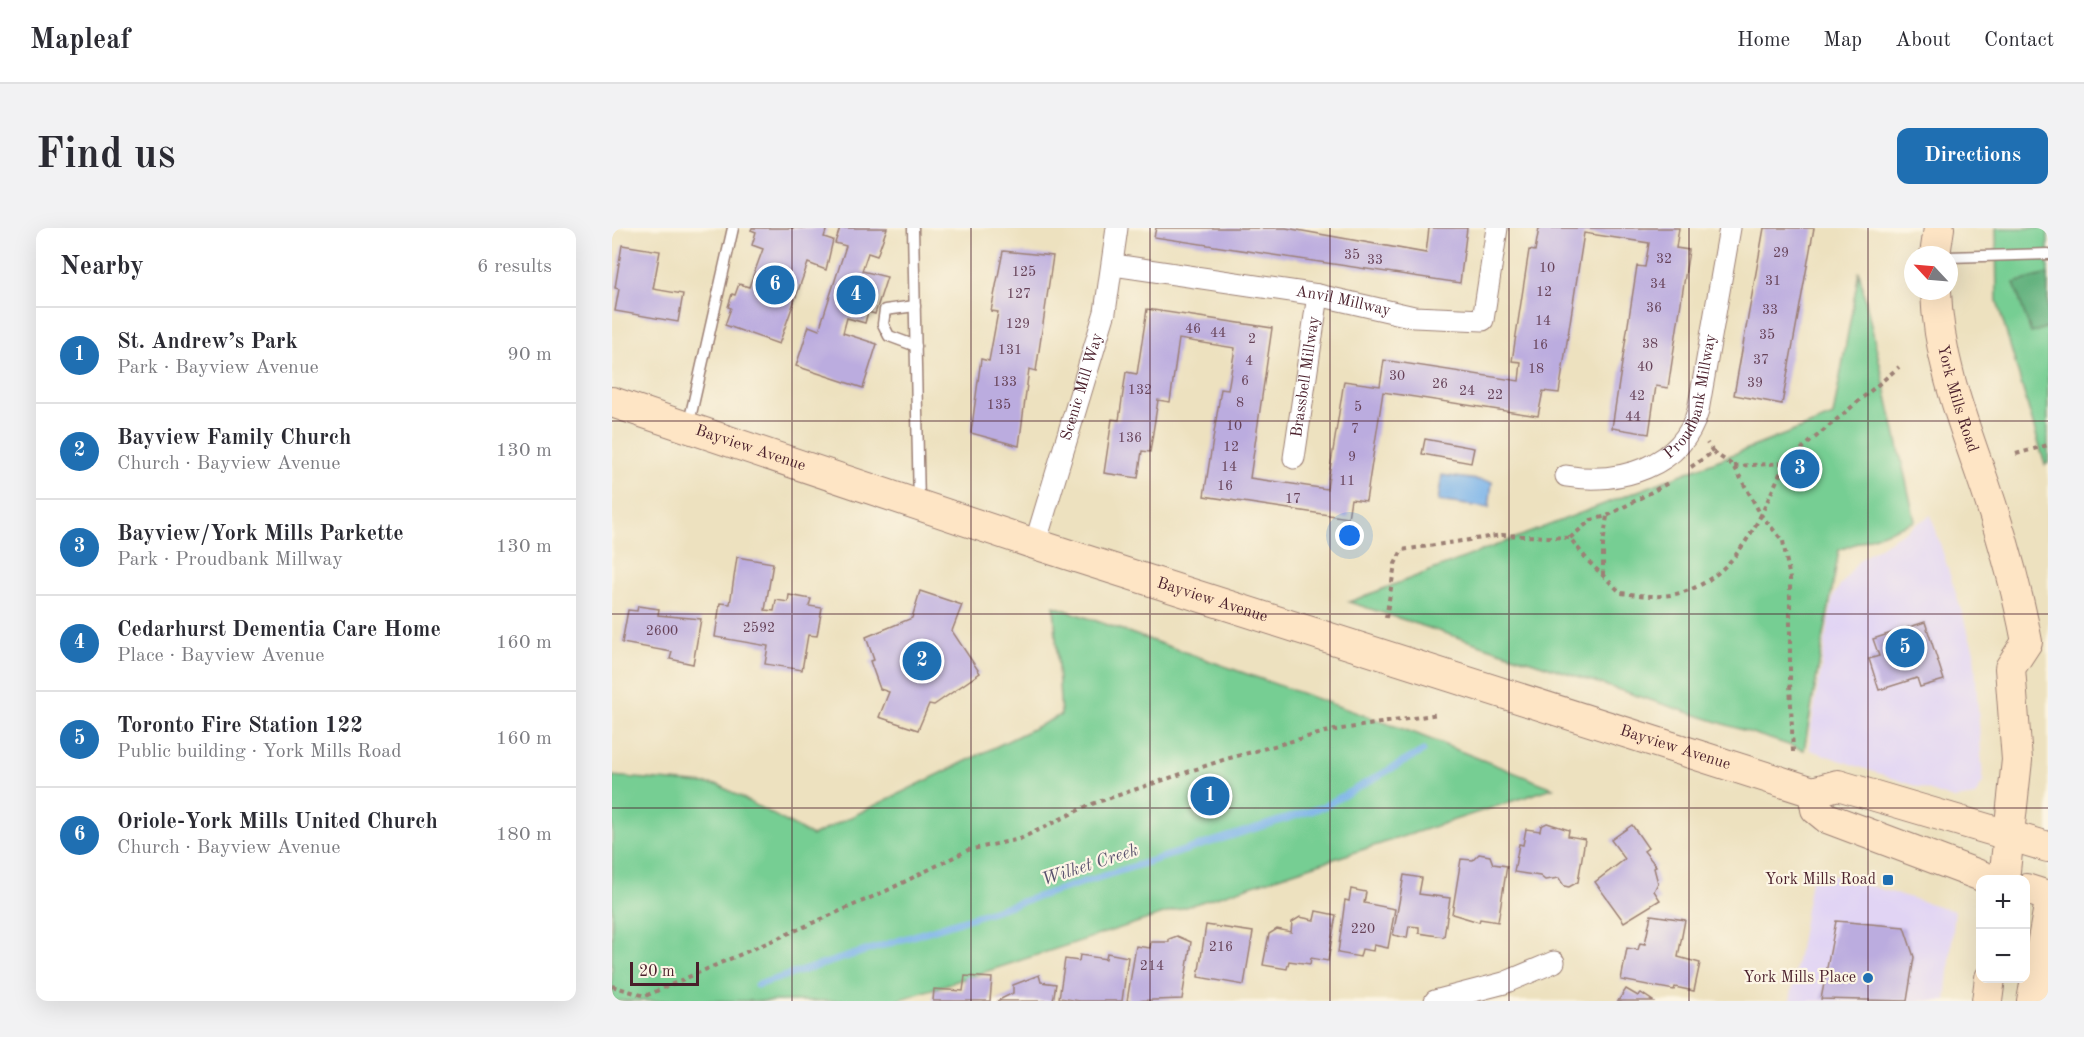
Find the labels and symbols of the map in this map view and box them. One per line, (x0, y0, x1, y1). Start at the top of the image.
house number: 29 (1773, 246, 1789, 260)
north arrow (1904, 246, 1958, 300)
house number: 35 (1344, 248, 1360, 262)
house number: 32 (1656, 252, 1672, 266)
house number: 33 (1367, 253, 1383, 267)
house number: 10 (1539, 261, 1555, 275)
pin: 6 (756, 262, 794, 308)
house number: 125 (1012, 265, 1036, 279)
pin: 4 (836, 272, 876, 318)
house number: 31 (1765, 274, 1781, 288)
house number: 34 (1650, 277, 1666, 291)
street label: Anvil Millway (1294, 284, 1393, 320)
house number: 12 (1536, 285, 1552, 299)
house number: 127 (1007, 287, 1031, 301)
house number: 36 (1646, 301, 1662, 315)
house number: 33 (1762, 303, 1778, 317)
house number: 14 (1535, 314, 1551, 328)
street label: Brassbell Millway (1289, 315, 1323, 439)
house number: 129 (1006, 317, 1030, 331)
house number: 46 (1185, 322, 1201, 336)
house number: 44 (1210, 326, 1226, 340)
house number: 35 (1759, 328, 1775, 342)
street label: Scenic Mill Way (1059, 331, 1106, 443)
house number: 2 (1248, 332, 1256, 346)
street label: Proudbank Millway (1661, 332, 1719, 463)
house number: 38 (1642, 337, 1658, 351)
house number: 16 (1532, 338, 1548, 352)
house number: 131 (998, 343, 1022, 357)
street label: York Mills Road (1934, 343, 1981, 454)
house number: 37 (1753, 353, 1769, 367)
house number: 4 (1245, 354, 1253, 368)
house number: 40 (1637, 360, 1653, 374)
house number: 18 (1528, 362, 1544, 376)
house number: 30 (1389, 369, 1405, 383)
house number: 6 (1241, 374, 1249, 388)
house number: 133 (993, 375, 1017, 389)
house number: 39 (1747, 376, 1763, 390)
house number: 26 (1432, 377, 1448, 391)
house number: 132 (1128, 383, 1152, 397)
house number: 24 (1459, 384, 1475, 398)
house number: 22 (1487, 388, 1503, 402)
house number: 42 (1629, 389, 1645, 403)
house number: 8 (1236, 396, 1244, 410)
house number: 135 (987, 398, 1011, 412)
house number: 5 (1354, 400, 1362, 414)
house number: 44 (1625, 410, 1641, 424)
house number: 10 (1226, 419, 1242, 433)
house number: 7 (1351, 422, 1359, 436)
street label: Bayview Avenue (693, 423, 808, 474)
house number: 136 (1118, 431, 1142, 445)
house number: 12 (1223, 440, 1239, 454)
pin: 3 (1780, 446, 1820, 492)
house number: 9 (1348, 450, 1356, 464)
house number: 14 (1221, 460, 1237, 474)
house number: 11 (1339, 474, 1355, 488)
house number: 16 (1217, 479, 1233, 493)
house number: 17 (1285, 492, 1301, 506)
your location (1335, 521, 1364, 550)
street label: Bayview Avenue (1155, 575, 1269, 626)
house number: 2592 (743, 621, 775, 635)
house number: 2600 (646, 624, 678, 638)
pin: 5 (1886, 626, 1924, 670)
pin: 2 (902, 638, 942, 684)
street label: Bayview Avenue (1618, 723, 1732, 773)
pin: 1 (1190, 774, 1230, 818)
water label: Wilket Creek (1039, 841, 1141, 889)
place label: York Mills Road (1765, 872, 1876, 888)
marker: York Mills Road (1881, 873, 1895, 887)
house number: 220 (1351, 922, 1375, 936)
house number: 216 (1209, 940, 1233, 954)
scale bar (630, 959, 699, 986)
house number: 214 (1140, 959, 1164, 973)
place label: York Mills Place (1743, 970, 1856, 986)
marker: York Mills Place (1861, 971, 1875, 985)

